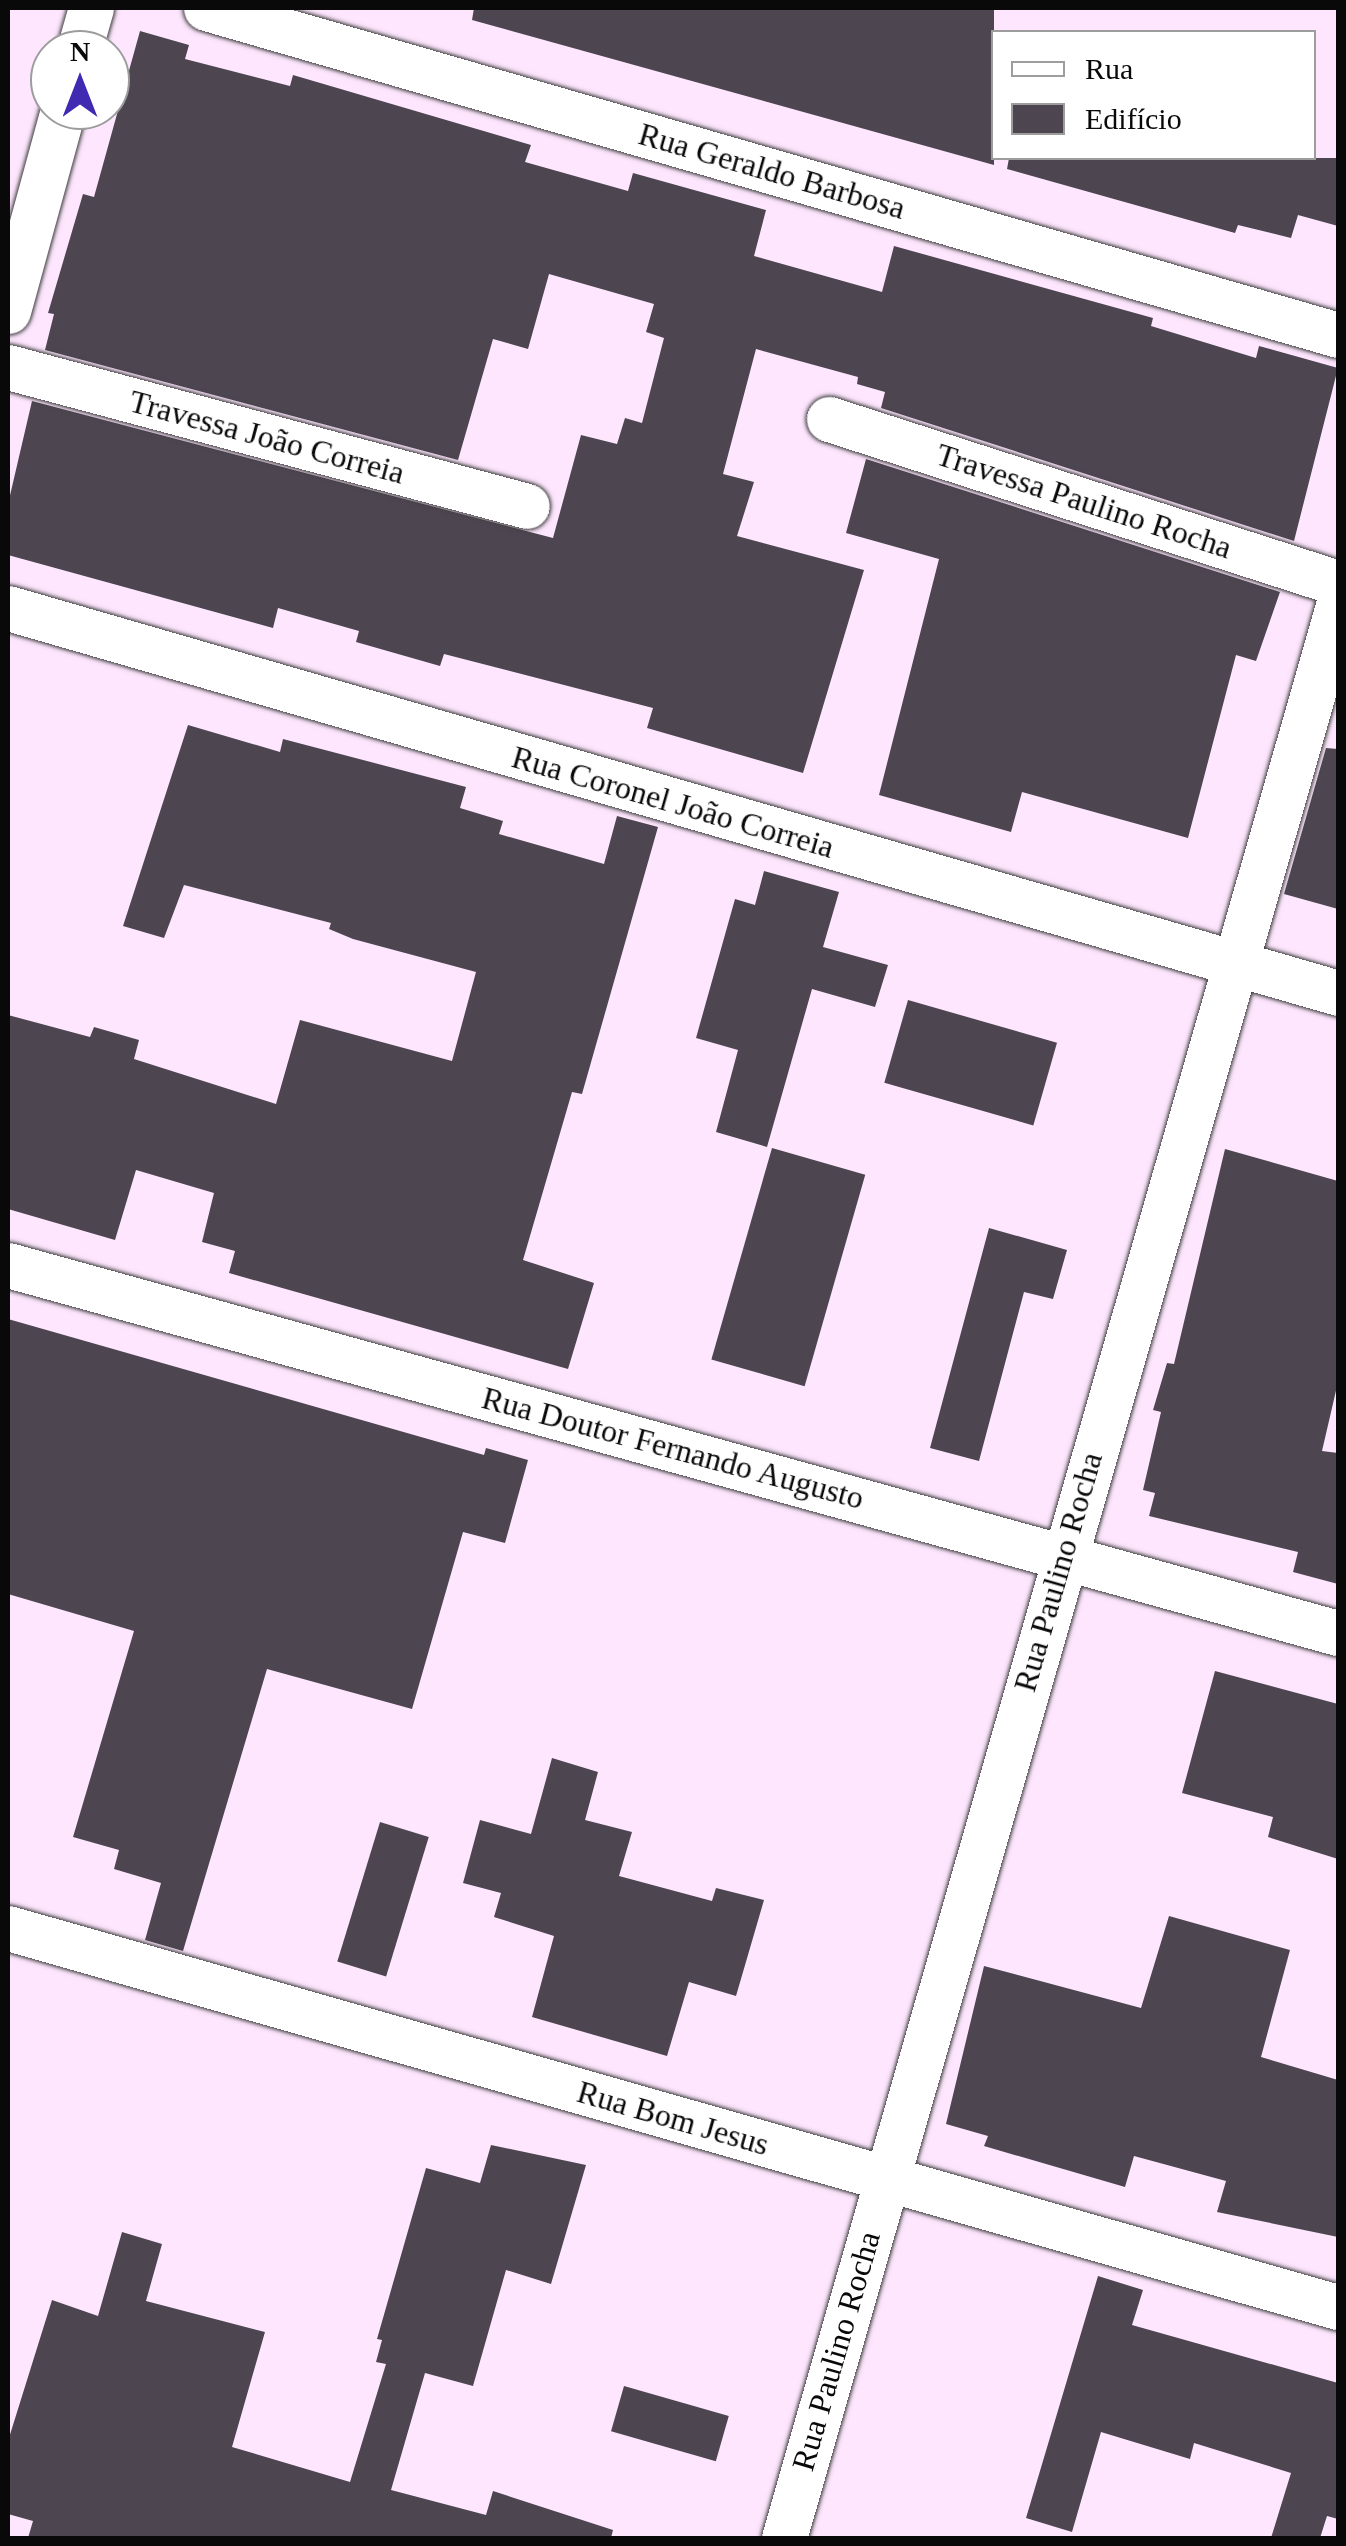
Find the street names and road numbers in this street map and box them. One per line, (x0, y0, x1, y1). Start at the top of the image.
street label: Rua Geraldo Barbosa (634, 115, 910, 227)
street label: Travessa João Correia (125, 382, 409, 492)
street label: Travessa Paulino Rocha (932, 435, 1236, 567)
street label: Rua Coronel João Correia (508, 738, 838, 866)
street label: Rua Doutor Fernando Augusto (477, 1378, 869, 1518)
street label: Rua Paulino Rocha (1005, 1448, 1111, 1696)
street label: Rua Bom Jesus (573, 2072, 773, 2164)
street label: Rua Paulino Rocha (783, 2227, 889, 2475)

